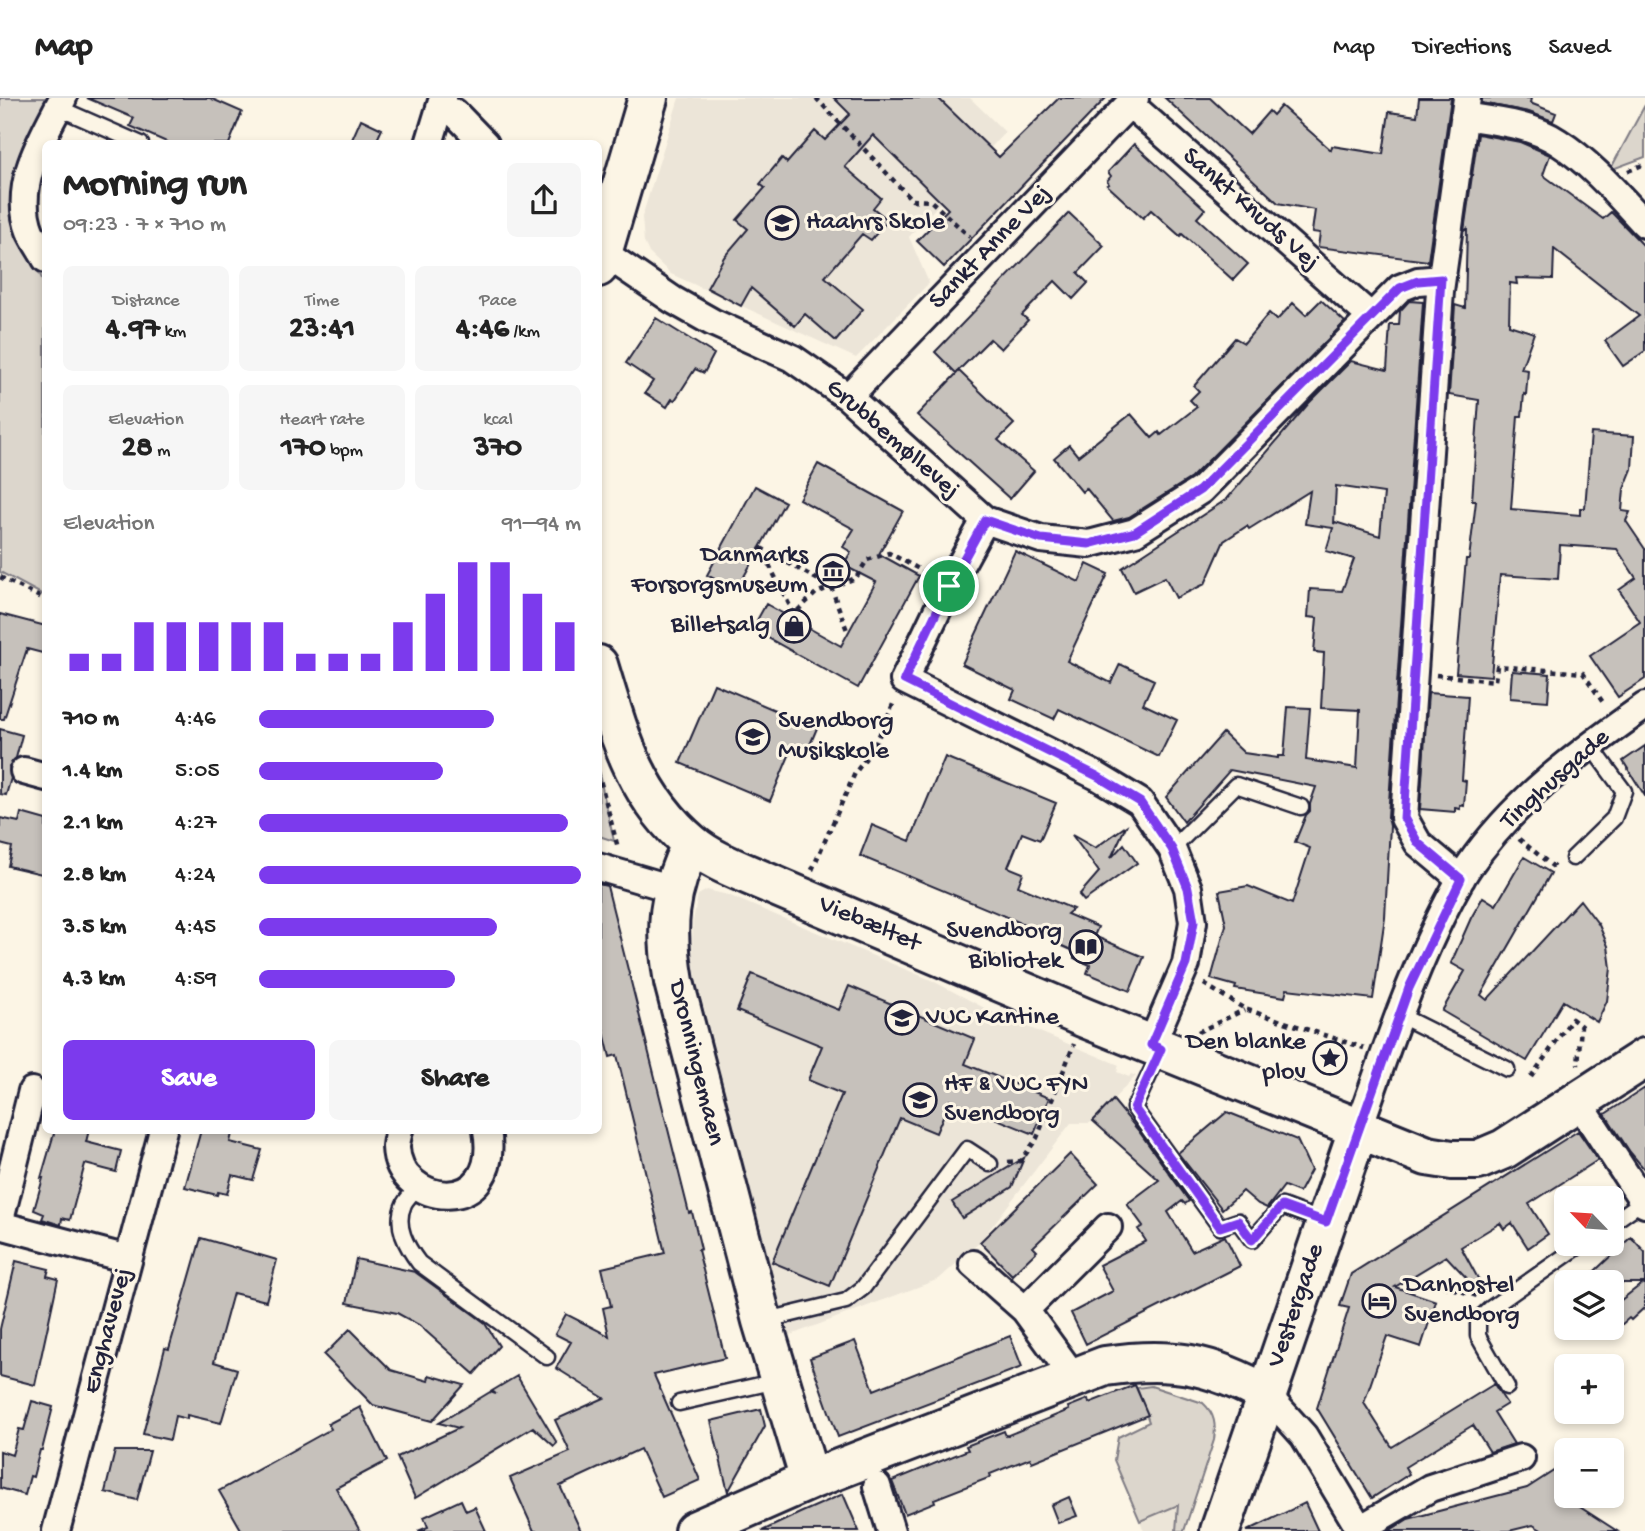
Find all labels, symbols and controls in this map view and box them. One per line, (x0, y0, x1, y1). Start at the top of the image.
text: Map (35, 29, 92, 67)
text: Map (1333, 34, 1375, 63)
text: Directions (1413, 34, 1511, 63)
text: Saved (1549, 34, 1610, 63)
street label: Sankt Knuds Vej (1175, 142, 1325, 278)
button: share (507, 163, 581, 237)
text: Morning run (63, 164, 247, 208)
street label: Sankt Anne Vej (923, 179, 1059, 317)
school or university icon: Haahrs Skole (763, 204, 801, 242)
place label: Haahrs Skole (806, 208, 945, 239)
text: 09:23 · 7 × 710 m (63, 212, 226, 239)
text: Distance (112, 290, 180, 313)
text: Time (305, 290, 339, 313)
text: Pace (479, 290, 517, 313)
text: 4.97 (106, 313, 160, 348)
text: 23:41 (289, 313, 355, 348)
text: 4:46 (456, 313, 509, 348)
text: km (160, 321, 186, 344)
text: /km (509, 321, 540, 344)
street label: Grubbemøllevej (818, 373, 966, 507)
text: Elevation (108, 409, 184, 432)
text: Heart rate (279, 409, 365, 432)
text: kcal (483, 409, 513, 432)
text: 28 (121, 432, 153, 467)
text: 170 (281, 432, 326, 467)
text: 370 (474, 432, 522, 467)
text: m (153, 440, 171, 463)
text: bpm (326, 440, 363, 463)
text: Elevation (63, 511, 154, 538)
text: 91–94 m (502, 511, 581, 538)
place label: Danmarks Forsorgsmuseum (630, 541, 809, 602)
museum icon: Danmarks Forsorgsmuseum (814, 552, 852, 590)
pin (919, 556, 979, 616)
icon: arrive (930, 567, 968, 605)
shop icon: Billetsalg (775, 607, 813, 645)
place label: Billetsalg (670, 611, 770, 642)
text: 710 m (63, 706, 119, 733)
text: 4:46 (175, 706, 216, 733)
place label: Svendborg Musikskole (778, 707, 894, 768)
school or university icon: Svendborg Musikskole (734, 718, 772, 756)
street label: Tinghusgade (1493, 722, 1617, 838)
text: 1.4 km (63, 758, 122, 785)
text: 5:05 (175, 758, 219, 785)
text: 2.1 km (63, 810, 123, 837)
text: 4:27 (175, 810, 216, 837)
text: 2.8 km (63, 862, 126, 889)
text: 4:24 (175, 862, 215, 889)
street label: Viebæltet (812, 889, 927, 961)
text: 3.5 km (63, 914, 126, 941)
text: 4:45 (175, 914, 216, 941)
place label: Svendborg Bibliotek (946, 917, 1064, 978)
library icon: Svendborg Bibliotek (1067, 928, 1105, 966)
text: 4.3 km (63, 966, 125, 993)
text: 4:59 (175, 966, 217, 993)
street label: Dronningemaen (659, 975, 731, 1149)
school or university icon: VUC Kantine (883, 999, 921, 1037)
place label: VUC Kantine (925, 1003, 1059, 1034)
place label: Den blanke plov (1184, 1028, 1307, 1089)
place icon: Den blanke plov (1311, 1039, 1349, 1077)
button: Save (63, 1040, 315, 1120)
button: Share (329, 1040, 581, 1120)
place label: HF & VUC FYN Svendborg (944, 1070, 1089, 1131)
school or university icon: HF & VUC FYN Svendborg (901, 1081, 939, 1119)
north arrow (1554, 1186, 1624, 1256)
map controls (1554, 1186, 1624, 1508)
street label: Vestergade (1261, 1240, 1333, 1373)
street label: Enghavevej (77, 1265, 141, 1397)
button: layers (1554, 1270, 1624, 1340)
place label: Danhostel Svendborg (1402, 1271, 1520, 1332)
hotel icon: Danhostel Svendborg (1360, 1282, 1398, 1320)
button: + (1554, 1354, 1624, 1424)
button: − (1554, 1438, 1624, 1508)

